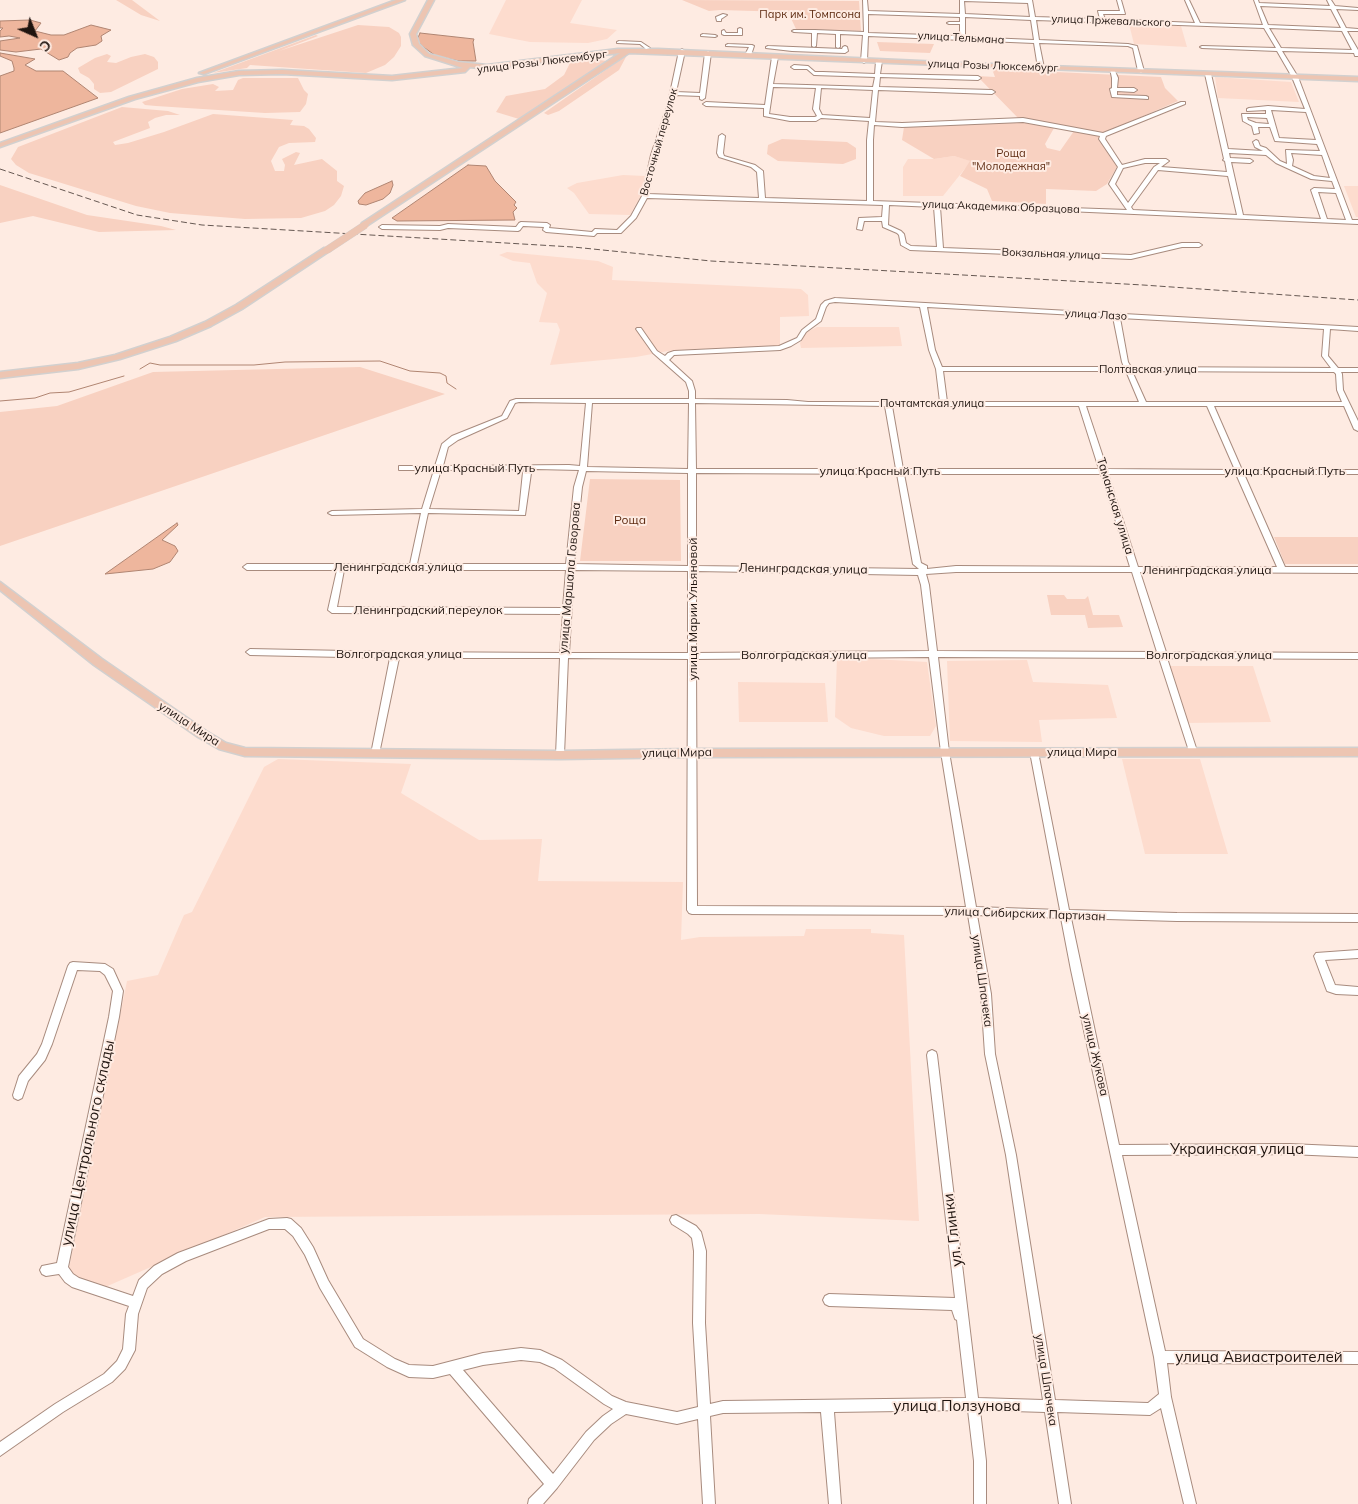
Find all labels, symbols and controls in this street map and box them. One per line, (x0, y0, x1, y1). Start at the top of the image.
park label: Парк им. Томпсона (759, 8, 861, 22)
north arrow (10, 10, 60, 60)
street label: улица Пржевальского (1051, 12, 1171, 30)
street label: улица Тельмана (917, 29, 1005, 47)
text: С (36, 36, 55, 56)
street label: улица Розы Люксембург (476, 47, 608, 77)
street label: улица Розы Люксембург (927, 57, 1059, 75)
street label: Восточный переулок (637, 87, 681, 197)
park label: Роща "Молодежная" (972, 147, 1050, 173)
street label: улица Академика Образцова (922, 198, 1080, 216)
street label: Вокзальная улица (1001, 246, 1101, 262)
street label: улица Лазо (1065, 307, 1127, 323)
street label: Полтавская улица (1099, 363, 1197, 377)
street label: Почтамтская улица (880, 397, 984, 411)
street label: Таманская улица (1093, 456, 1137, 556)
street label: улица Красный Путь (415, 461, 535, 475)
street label: улица Красный Путь (820, 464, 940, 478)
street label: улица Красный Путь (1225, 464, 1345, 478)
street label: улица Маршала Говорова (556, 502, 584, 654)
park label: Роща (614, 513, 646, 527)
street label: улица Марии Ульяновой (686, 538, 700, 680)
street label: Ленинградская улица (333, 560, 463, 574)
street label: Ленинградская улица (738, 561, 868, 577)
street label: Ленинградская улица (1142, 563, 1272, 577)
street label: Ленинградский переулок (354, 603, 502, 617)
street label: Волгоградская улица (336, 647, 462, 661)
street label: Волгоградская улица (741, 648, 867, 662)
street label: Волгоградская улица (1146, 648, 1272, 662)
street label: улица Мира (156, 699, 222, 749)
street label: улица Мира (642, 745, 712, 761)
street label: улица Мира (1047, 745, 1117, 759)
street label: улица Сибирских Партизан (944, 904, 1106, 924)
street label: улица Шпачека (968, 934, 996, 1028)
street label: улица Жукова (1079, 1013, 1111, 1097)
street label: улица Центрального склады (57, 1038, 119, 1248)
street label: Украинская улица (1170, 1140, 1304, 1158)
street label: ул. Глинки (940, 1192, 966, 1268)
street label: улица Шпачека (1032, 1333, 1060, 1427)
street label: улица Авиастроителей (1175, 1348, 1343, 1366)
street label: улица Ползунова (893, 1397, 1021, 1415)

